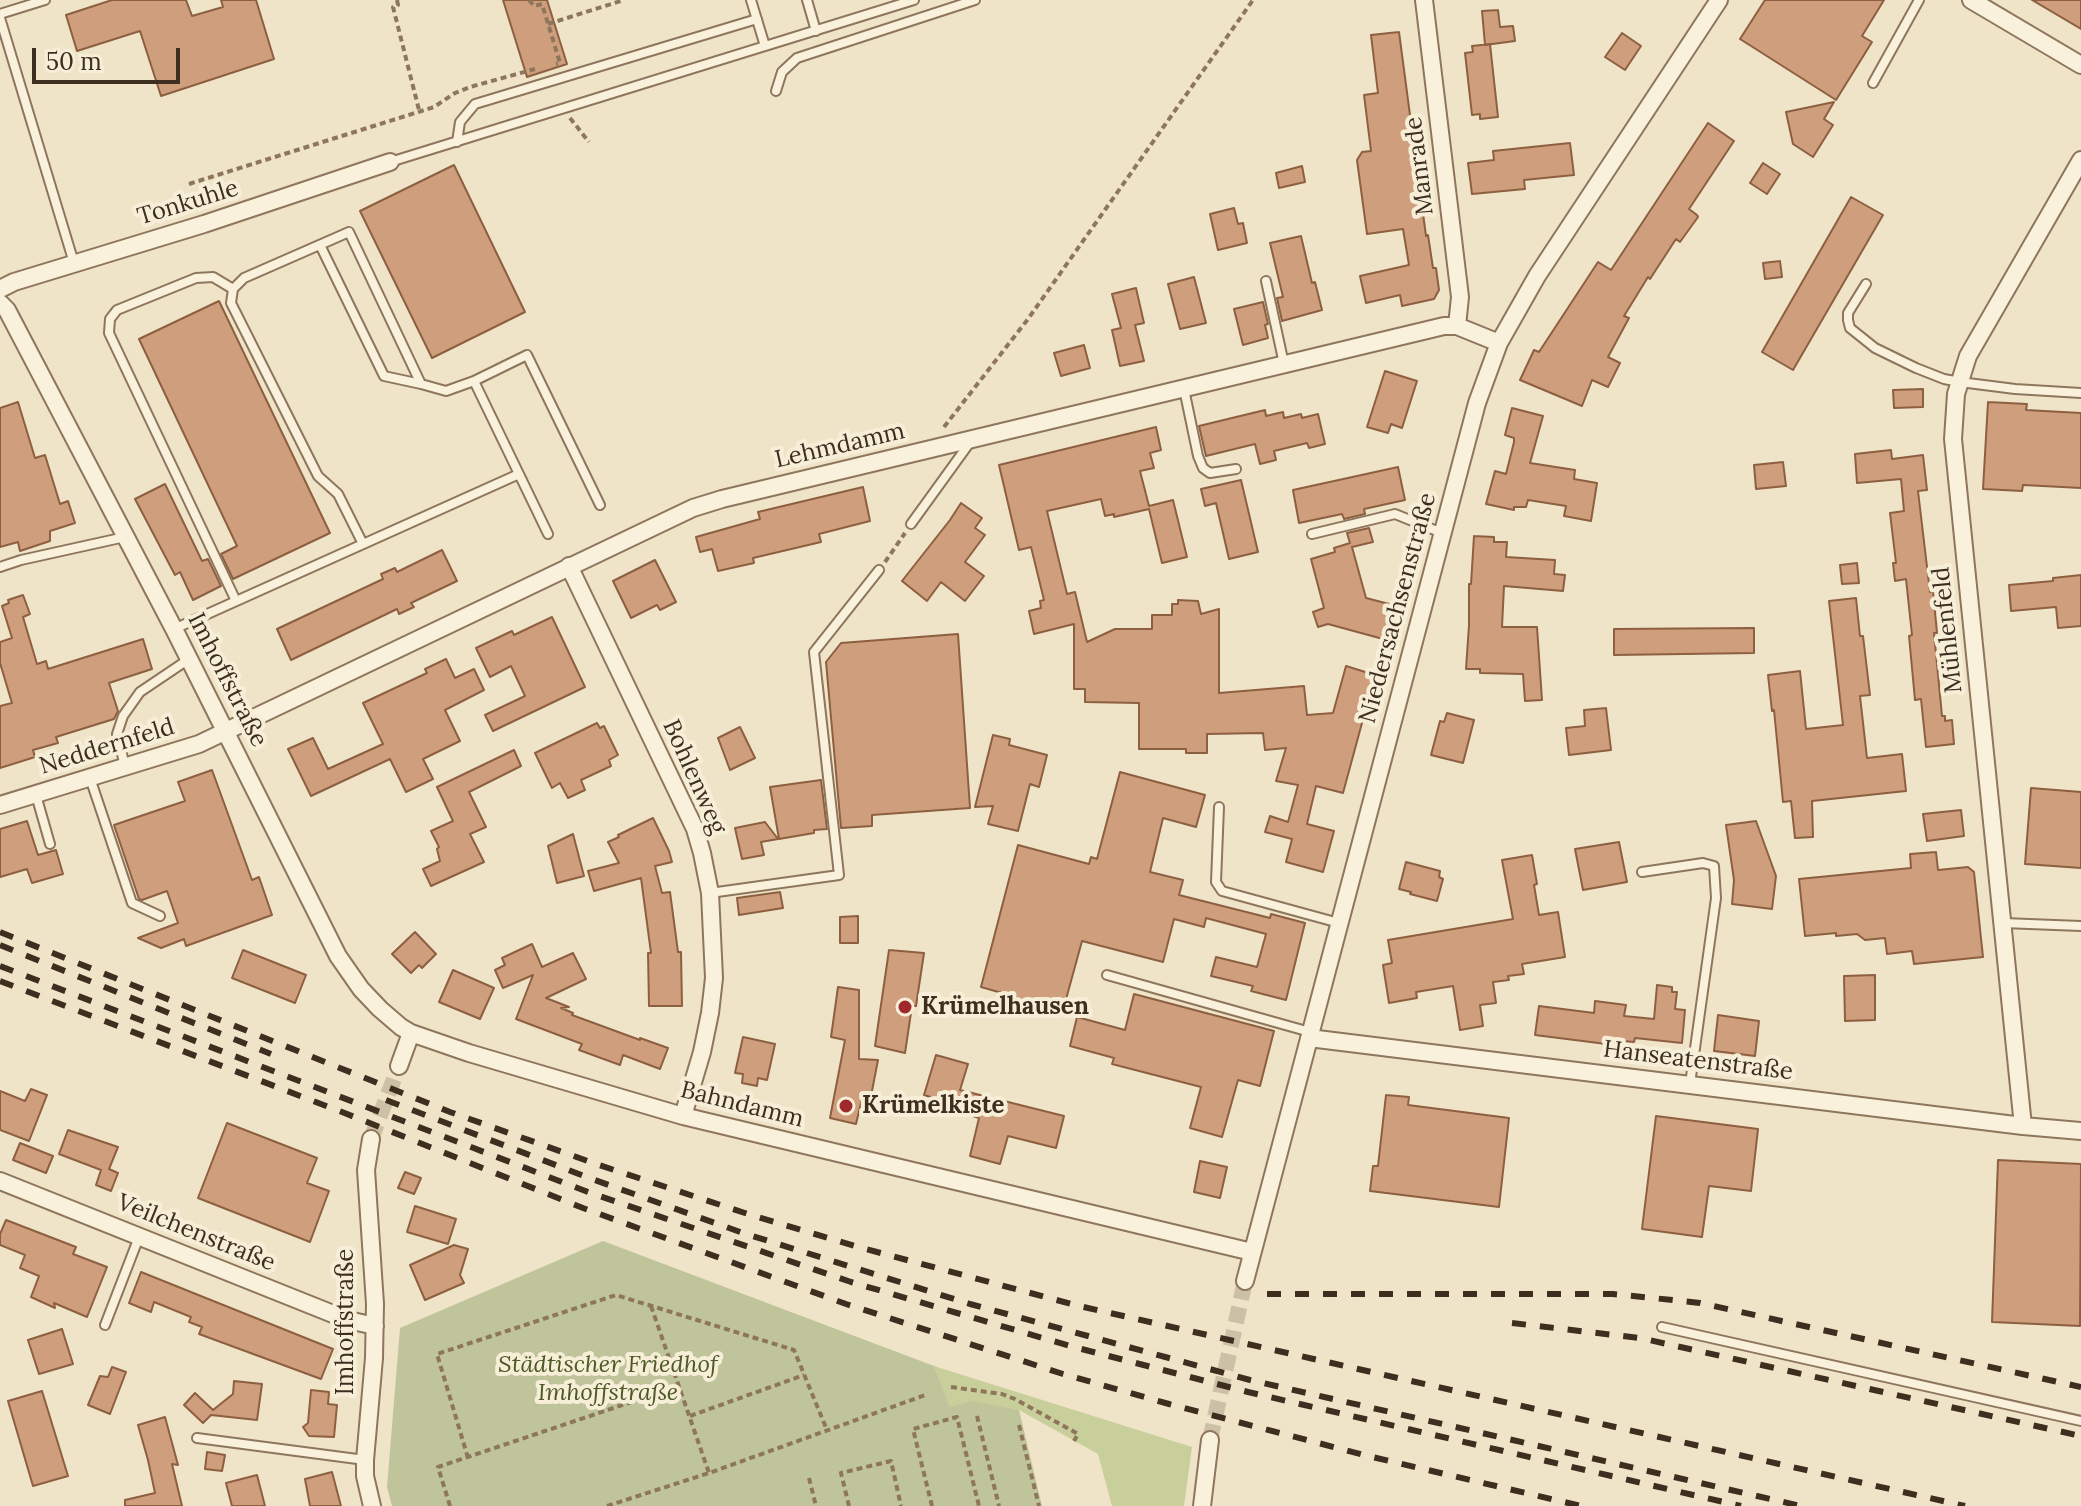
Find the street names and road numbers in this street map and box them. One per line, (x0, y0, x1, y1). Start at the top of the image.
street label: Manrade (1400, 115, 1440, 217)
street label: Tonkuhle (134, 174, 242, 232)
street label: Lehmdamm (772, 417, 908, 475)
street label: Niedersachsenstraße (1353, 490, 1443, 726)
street label: Mühlenfeld (1927, 565, 1969, 695)
street label: Imhoffstraße (181, 608, 273, 752)
street label: Neddernfeld (36, 713, 178, 781)
street label: Bohlenweg (656, 715, 732, 839)
street label: Hanseatenstraße (1601, 1035, 1795, 1087)
street label: Bahndamm (677, 1076, 807, 1134)
street label: Veilchenstraße (113, 1188, 279, 1278)
street label: Imhoffstraße (332, 1249, 360, 1395)

